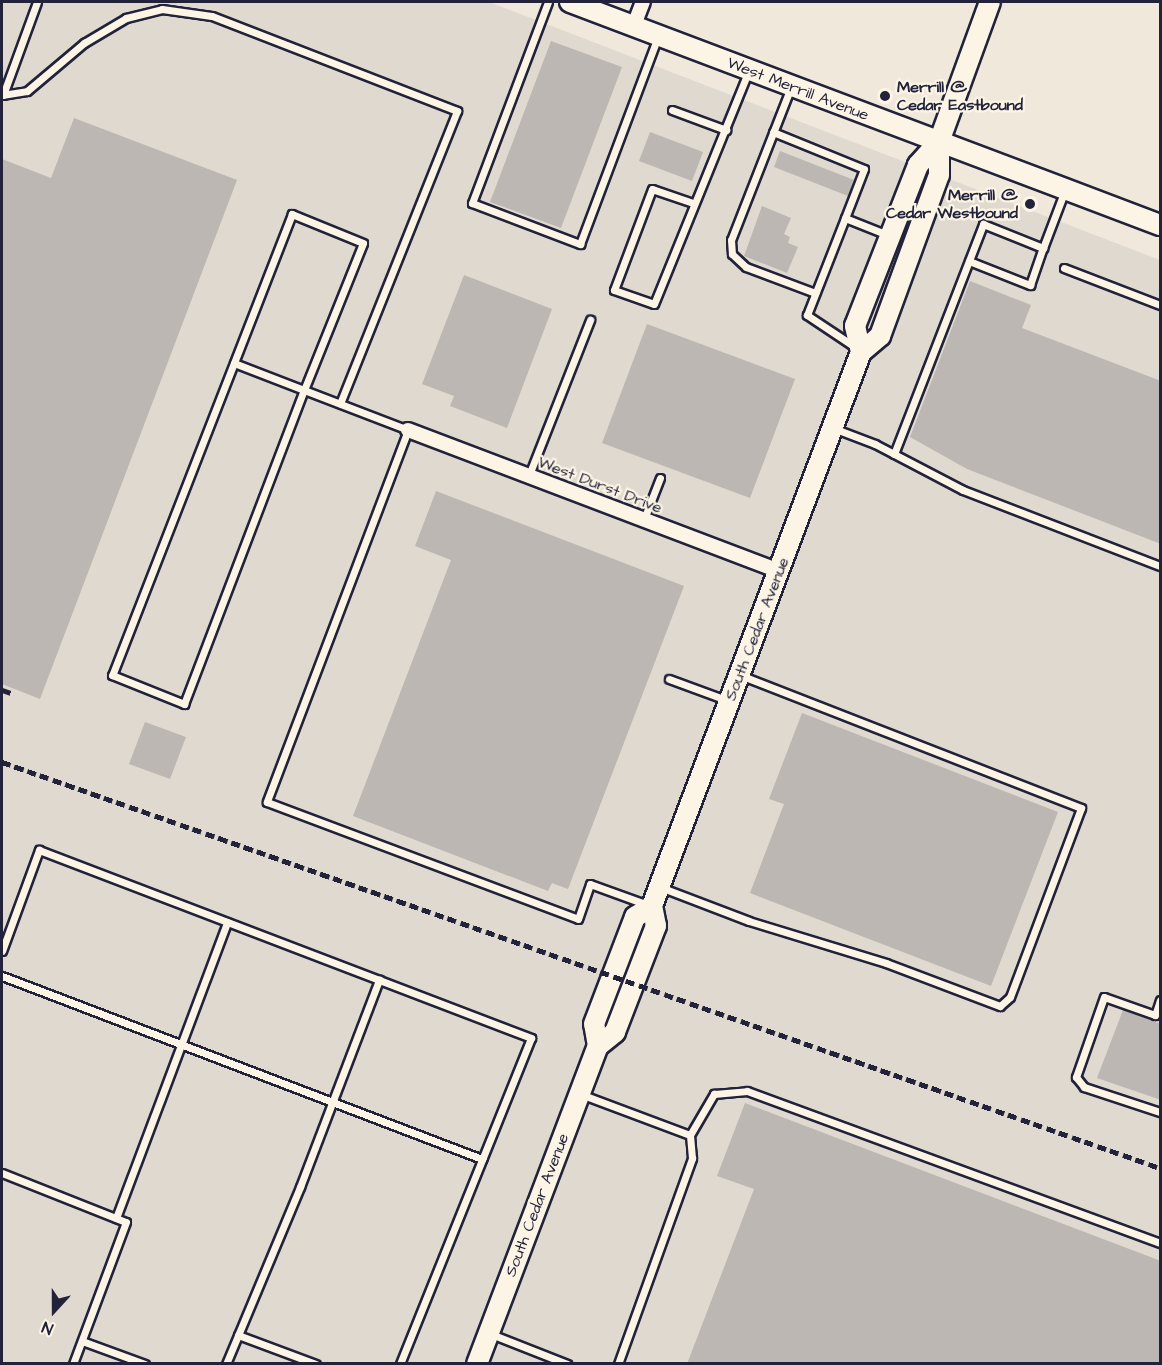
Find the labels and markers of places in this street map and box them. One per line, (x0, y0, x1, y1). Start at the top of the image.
place label: Merrill @ Cedar Eastbound (897, 77, 1023, 115)
marker: Merrill @ Cedar Eastbound (878, 89, 892, 103)
place label: Merrill @ Cedar Westbound (886, 185, 1018, 223)
marker: Merrill @ Cedar Westbound (1023, 197, 1037, 211)

